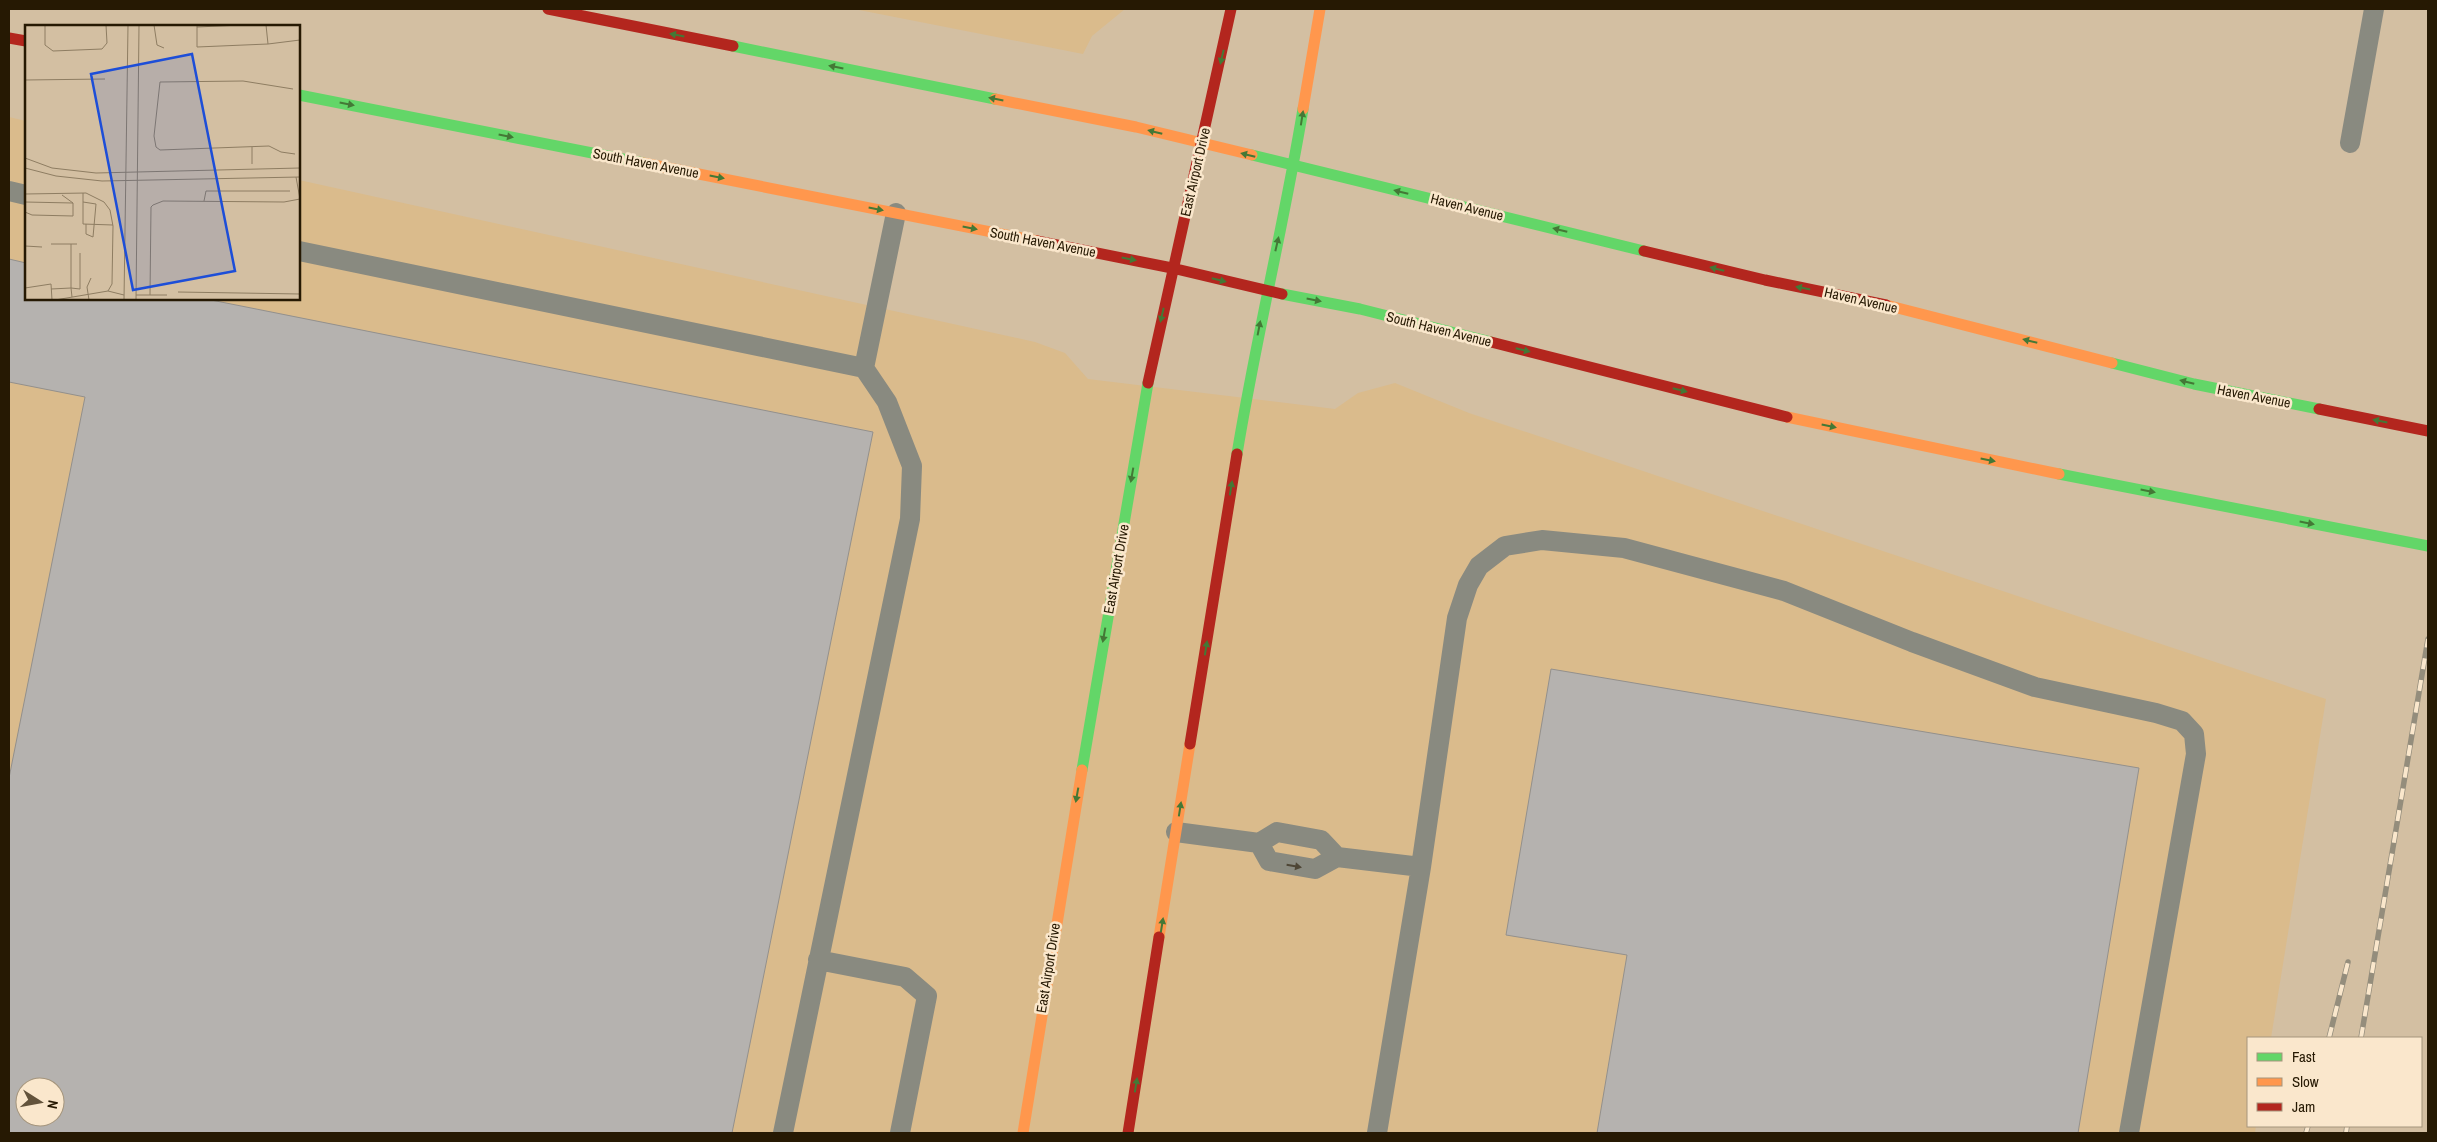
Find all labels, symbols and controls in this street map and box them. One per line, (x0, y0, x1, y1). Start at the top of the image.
inset map (25, 25, 300, 300)
one-way arrow (669, 31, 685, 39)
one-way arrow (1218, 49, 1226, 64)
one-way arrow (829, 63, 844, 71)
one-way arrow (987, 95, 1003, 103)
one-way arrow (339, 101, 355, 109)
one-way arrow (1299, 109, 1307, 125)
street label: East Airport Drive (1176, 126, 1214, 218)
one-way arrow (1147, 128, 1162, 136)
one-way arrow (498, 132, 514, 140)
street label: South Haven Avenue (591, 144, 701, 182)
one-way arrow (1241, 151, 1256, 159)
one-way arrow (709, 174, 725, 182)
one-way arrow (1393, 187, 1408, 195)
street label: Haven Avenue (1429, 189, 1505, 225)
one-way arrow (869, 205, 884, 213)
street label: South Haven Avenue (988, 223, 1098, 261)
one-way arrow (962, 224, 978, 232)
one-way arrow (1552, 226, 1567, 234)
one-way arrow (1273, 236, 1281, 251)
one-way arrow (1122, 256, 1138, 264)
one-way arrow (1710, 264, 1725, 272)
one-way arrow (1212, 276, 1227, 284)
street label: Haven Avenue (1823, 283, 1899, 317)
one-way arrow (1796, 284, 1811, 292)
one-way arrow (1306, 297, 1322, 305)
street label: South Haven Avenue (1385, 307, 1493, 351)
one-way arrow (1158, 308, 1166, 323)
one-way arrow (1255, 319, 1263, 335)
one-way arrow (2022, 337, 2037, 345)
one-way arrow (1515, 346, 1530, 354)
one-way arrow (2179, 378, 2194, 386)
street label: Haven Avenue (2216, 380, 2292, 412)
one-way arrow (1673, 386, 1688, 394)
one-way arrow (2372, 417, 2388, 425)
one-way arrow (1822, 422, 1837, 430)
one-way arrow (1981, 456, 1996, 464)
one-way arrow (1127, 467, 1135, 483)
one-way arrow (1228, 480, 1236, 496)
one-way arrow (2140, 488, 2156, 496)
one-way arrow (2299, 519, 2315, 527)
street label: East Airport Drive (1099, 523, 1133, 615)
one-way arrow (1100, 627, 1108, 643)
one-way arrow (1202, 640, 1210, 656)
one-way arrow (1072, 788, 1080, 804)
one-way arrow (1177, 801, 1185, 817)
one-way arrow (1287, 862, 1303, 870)
one-way arrow (1158, 916, 1166, 932)
street label: East Airport Drive (1032, 922, 1064, 1014)
legend (2247, 1037, 2422, 1127)
text: Fast (2292, 1046, 2316, 1067)
text: Slow (2292, 1071, 2319, 1092)
north arrow (15, 1077, 65, 1127)
one-way arrow (1132, 1077, 1140, 1093)
text: Jam (2292, 1096, 2315, 1117)
text: N (43, 1099, 62, 1110)

